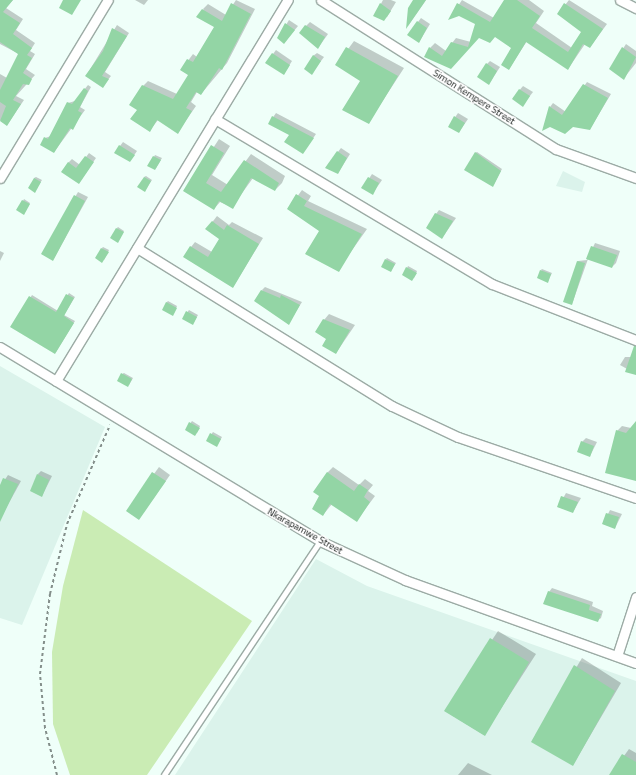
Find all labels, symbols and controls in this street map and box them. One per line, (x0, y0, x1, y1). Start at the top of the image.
street label: Simon Kempere Street (431, 67, 517, 127)
street label: Nkarapamwe Street (265, 505, 345, 557)

